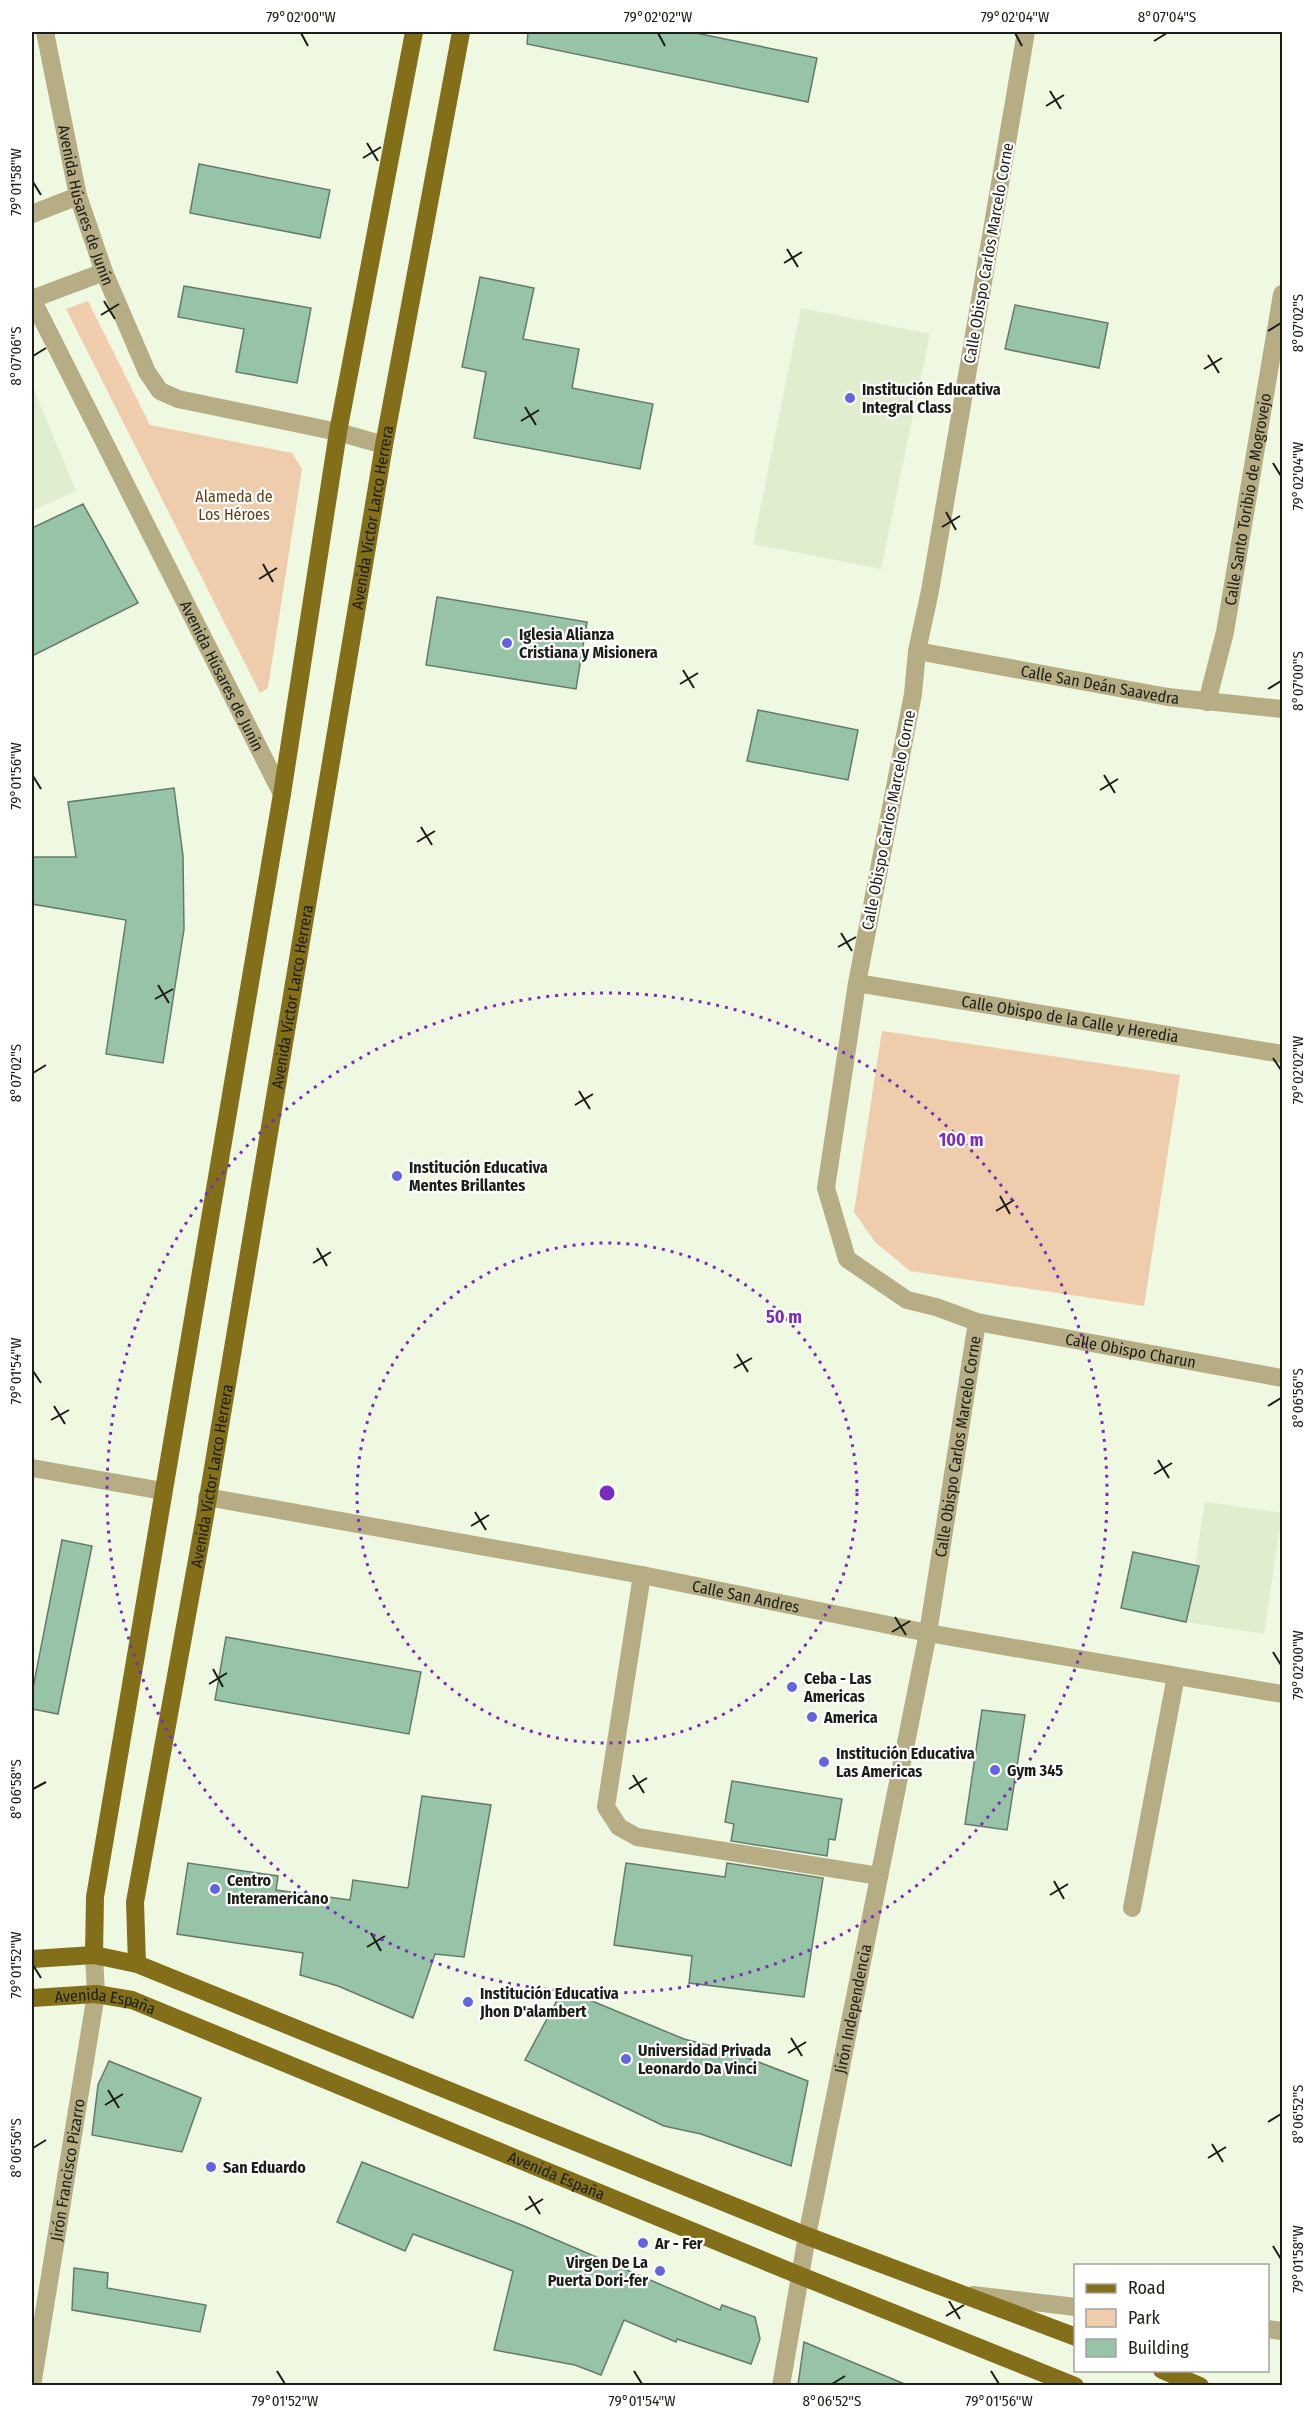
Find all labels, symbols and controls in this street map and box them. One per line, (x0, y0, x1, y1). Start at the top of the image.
text: 79°02'00"W (266, 8, 336, 26)
text: 79°02'02"W (624, 8, 692, 26)
text: 79°02'04"W (981, 8, 1049, 26)
text: 8°07'04"S (1138, 8, 1196, 26)
street label: Avenida Húsares de Junín (54, 123, 118, 288)
street label: Calle Obispo Carlos Marcelo Corne (960, 141, 1017, 365)
text: 79°01'58"W (7, 148, 25, 216)
text: 8°07'02"S (1289, 294, 1307, 352)
text: 8°07'06"S (7, 326, 25, 386)
place label: Institución Educativa Integral Class (862, 380, 1001, 417)
marker: Institución Educativa Integral Class (843, 391, 857, 405)
street label: Calle Santo Toribio de Mogrovejo (1221, 392, 1275, 607)
street label: Avenida Víctor Larco Herrera (348, 424, 397, 611)
text: 79°02'04"W (1289, 442, 1307, 510)
park label: Alameda de Los Héroes (195, 487, 273, 524)
street label: Avenida Húsares de Junín (176, 597, 268, 754)
place label: Iglesia Alianza Cristiana y Misionera (519, 625, 658, 662)
marker: Iglesia Alianza Cristiana y Misionera (500, 636, 514, 650)
text: 8°07'00"S (1289, 651, 1307, 711)
street label: Calle San Deán Saavedra (1019, 661, 1180, 708)
street label: Calle Obispo Carlos Marcelo Corne (858, 708, 919, 932)
text: 79°01'56"W (7, 742, 25, 810)
street label: Avenida Víctor Larco Herrera (268, 903, 317, 1090)
street label: Calle Obispo de la Calle y Heredia (960, 992, 1180, 1047)
text: 79°02'02"W (1289, 1036, 1307, 1104)
text: 8°07'02"S (7, 1044, 25, 1102)
text: 100 m (939, 1129, 983, 1151)
place label: Institución Educativa Mentes Brillantes (409, 1158, 548, 1195)
marker: Institución Educativa Mentes Brillantes (390, 1169, 404, 1183)
text: 50 m (766, 1306, 802, 1328)
street label: Calle Obispo Charun (1064, 1329, 1198, 1372)
street label: Calle Obispo Carlos Marcelo Corne (931, 1335, 985, 1559)
text: 79°01'54"W (7, 1338, 25, 1404)
text: 8°06'56"S (1289, 1368, 1307, 1428)
street label: Avenida Víctor Larco Herrera (187, 1383, 237, 1569)
centre of rings (597, 1483, 617, 1503)
street label: Calle San Andres (691, 1576, 801, 1617)
text: 79°02'00"W (1289, 1630, 1307, 1700)
place label: Ceba - Las Americas (803, 1669, 872, 1706)
marker: Ceba - Las Americas (785, 1680, 799, 1694)
place label: America (823, 1708, 878, 1727)
marker: America (805, 1710, 819, 1724)
place label: Institución Educativa Las Americas (836, 1744, 975, 1781)
marker: Institución Educativa Las Americas (817, 1755, 831, 1769)
text: 8°06'58"S (7, 1759, 25, 1819)
place label: Gym 345 (1007, 1761, 1063, 1780)
marker: Gym 345 (988, 1763, 1002, 1777)
place label: Centro Interamericano (227, 1871, 329, 1908)
marker: Centro Interamericano (208, 1882, 222, 1896)
text: 79°01'52"W (7, 1932, 25, 1998)
street label: Jirón Independencia (831, 1942, 875, 2075)
place label: Institución Educativa Jhon D'alambert (479, 1984, 619, 2021)
street label: Avenida España (54, 1985, 159, 2019)
marker: Institución Educativa Jhon D'alambert (461, 1995, 475, 2009)
place label: Universidad Privada Leonardo Da Vinci (638, 2041, 771, 2078)
marker: Universidad Privada Leonardo Da Vinci (619, 2052, 633, 2066)
text: 8°06'52"S (1289, 2085, 1307, 2143)
street label: Jirón Francisco Pizarro (47, 2097, 89, 2243)
text: 8°06'56"S (7, 2118, 25, 2178)
street label: Avenida España (505, 2147, 608, 2204)
place label: San Eduardo (223, 2158, 306, 2177)
marker: San Eduardo (204, 2160, 218, 2174)
text: 79°01'58"W (1289, 2225, 1307, 2293)
place label: Ar - Fer (654, 2234, 703, 2253)
marker: Ar - Fer (636, 2236, 650, 2250)
place label: Virgen De La Puerta Dori-fer (548, 2253, 648, 2290)
marker: Virgen De La Puerta Dori-fer (653, 2264, 667, 2278)
legend (1074, 2264, 1269, 2372)
text: Road (1128, 2277, 1165, 2299)
text: Park (1128, 2307, 1161, 2329)
text: Building (1128, 2337, 1189, 2359)
text: 79°01'52"W (252, 2392, 318, 2410)
text: 79°01'54"W (609, 2392, 675, 2410)
text: 8°06'52"S (803, 2392, 861, 2410)
text: 79°01'56"W (965, 2392, 1033, 2410)

